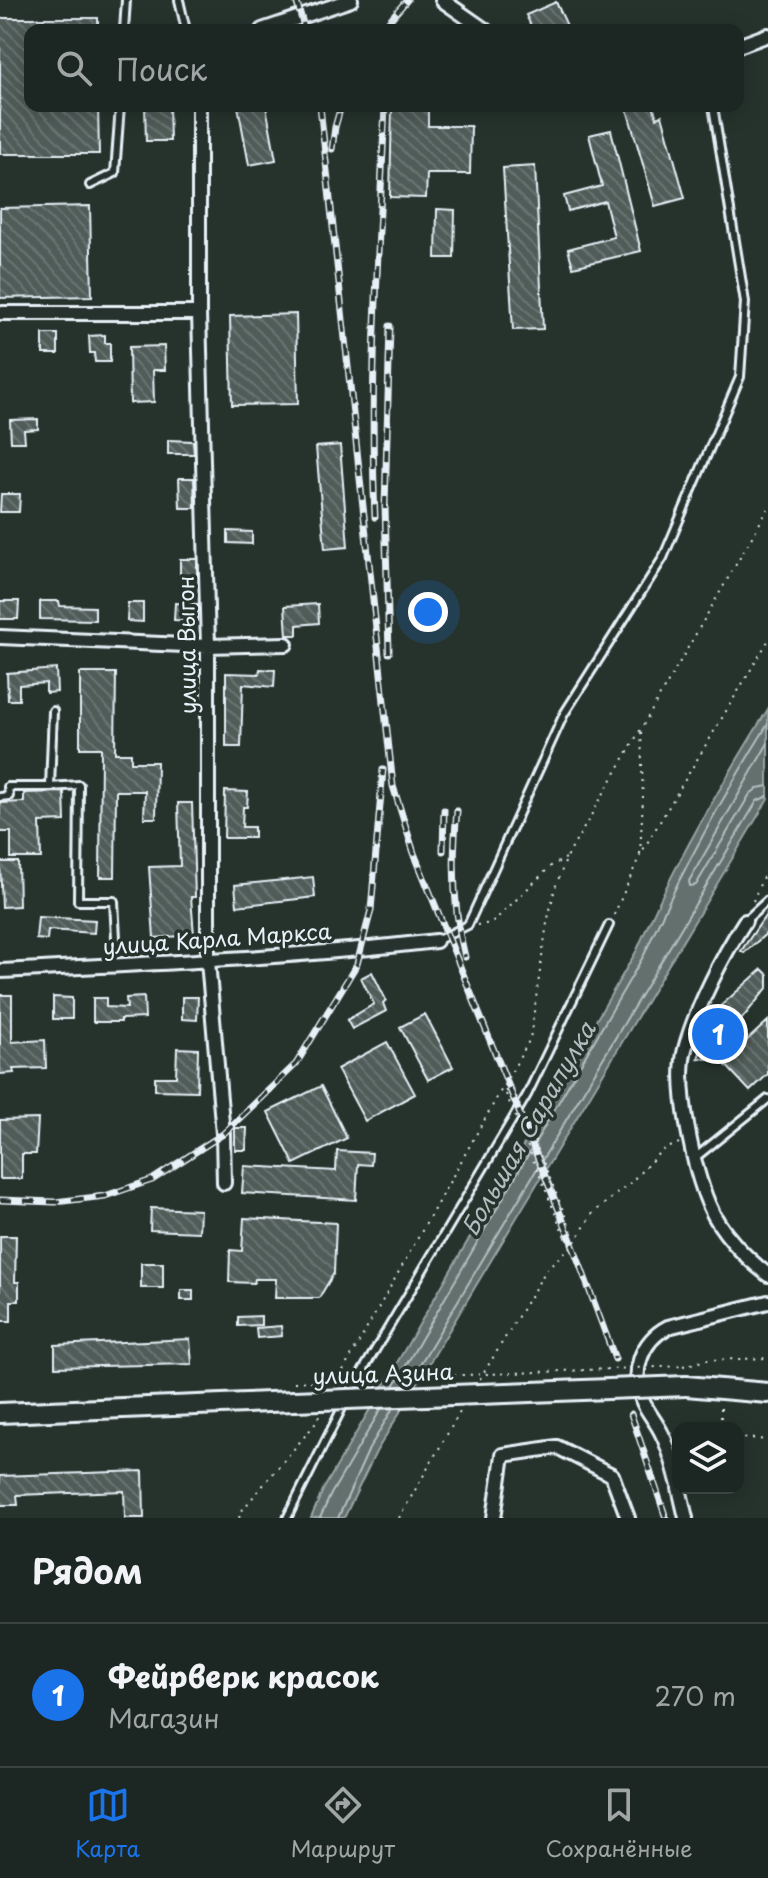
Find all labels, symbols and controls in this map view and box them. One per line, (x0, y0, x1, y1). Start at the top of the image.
search box (24, 24, 744, 112)
icon: search (52, 46, 96, 90)
text: Поиск (116, 46, 207, 91)
street label: улица Выгон (168, 576, 203, 715)
your location (408, 592, 448, 632)
street label: улица Карла Маркса (101, 913, 333, 962)
pin: 1 (692, 1004, 744, 1064)
water label: Большая Сарапулка (451, 1013, 604, 1242)
street label: улица Азина (312, 1354, 454, 1391)
map controls (672, 1422, 744, 1494)
button: layers (672, 1422, 744, 1494)
text: Рядом (32, 1544, 143, 1596)
text: Фейрверк красок (108, 1653, 379, 1698)
text: 1 (52, 1676, 64, 1715)
text: 270 m (655, 1676, 736, 1715)
text: Магазин (108, 1698, 219, 1737)
tab: Карта (75, 1783, 140, 1864)
tab: Маршрут (291, 1783, 395, 1864)
tab: Сохранённые (546, 1783, 693, 1864)

